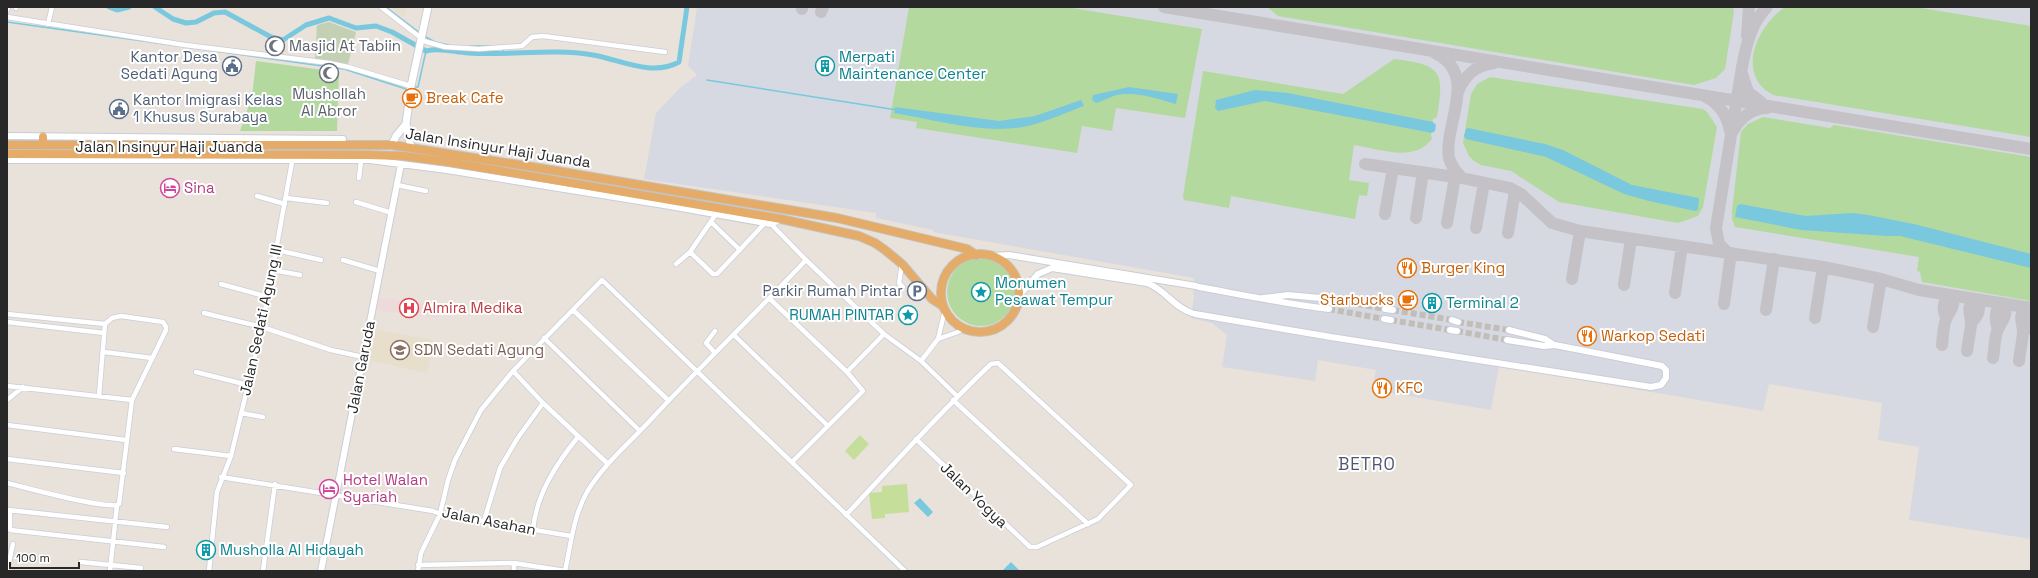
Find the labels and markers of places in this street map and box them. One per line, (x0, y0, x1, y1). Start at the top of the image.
mosque icon: Masjid At Tabiin (264, 35, 286, 57)
place label: Masjid At Tabiin (289, 36, 401, 55)
place label: Kantor Desa Sedati Agung (121, 47, 218, 83)
place label: Merpati Maintenance Center (839, 47, 986, 83)
public building icon: Kantor Desa Sedati Agung (221, 55, 243, 77)
building icon: Merpati Maintenance Center (814, 55, 836, 77)
mosque icon: Mushollah Al Abror (318, 62, 340, 84)
place label: Mushollah Al Abror (292, 84, 366, 120)
cafe icon: Break Cafe (401, 87, 423, 109)
place label: Break Cafe (426, 88, 504, 107)
place label: Kantor Imigrasi Kelas 1 Khusus Surabaya (133, 90, 282, 126)
public building icon: Kantor Imigrasi Kelas 1 Khusus Surabaya (108, 98, 130, 120)
hotel icon: Sina (159, 177, 181, 199)
place label: Sina (184, 178, 215, 197)
restaurant icon: Burger King (1396, 257, 1418, 279)
place label: Burger King (1421, 258, 1505, 277)
place label: Monumen Pesawat Tempur (995, 273, 1113, 309)
parking icon: Parkir Rumah Pintar (906, 280, 928, 302)
place label: Parkir Rumah Pintar (763, 281, 903, 300)
place icon: Monumen Pesawat Tempur (970, 281, 992, 303)
cafe icon: Starbucks (1397, 289, 1419, 311)
place label: Starbucks (1320, 290, 1394, 309)
building icon: Terminal 2 (1421, 292, 1443, 314)
place label: Terminal 2 (1446, 293, 1519, 312)
hospital icon: Almira Medika (398, 297, 420, 319)
place label: Almira Medika (423, 298, 523, 317)
place icon: RUMAH PINTAR (897, 304, 919, 326)
place label: RUMAH PINTAR (789, 305, 894, 324)
restaurant icon: Warkop Sedati (1576, 325, 1598, 347)
place label: Warkop Sedati (1601, 326, 1705, 345)
school or university icon: SDN Sedati Agung (389, 339, 411, 361)
place label: SDN Sedati Agung (414, 340, 544, 359)
restaurant icon: KFC (1371, 377, 1393, 399)
place label: KFC (1396, 378, 1423, 397)
place label: Hotel Walan Syariah (343, 470, 428, 506)
hotel icon: Hotel Walan Syariah (318, 478, 340, 500)
building icon: Musholla Al Hidayah (195, 539, 217, 561)
place label: Musholla Al Hidayah (220, 540, 364, 559)

